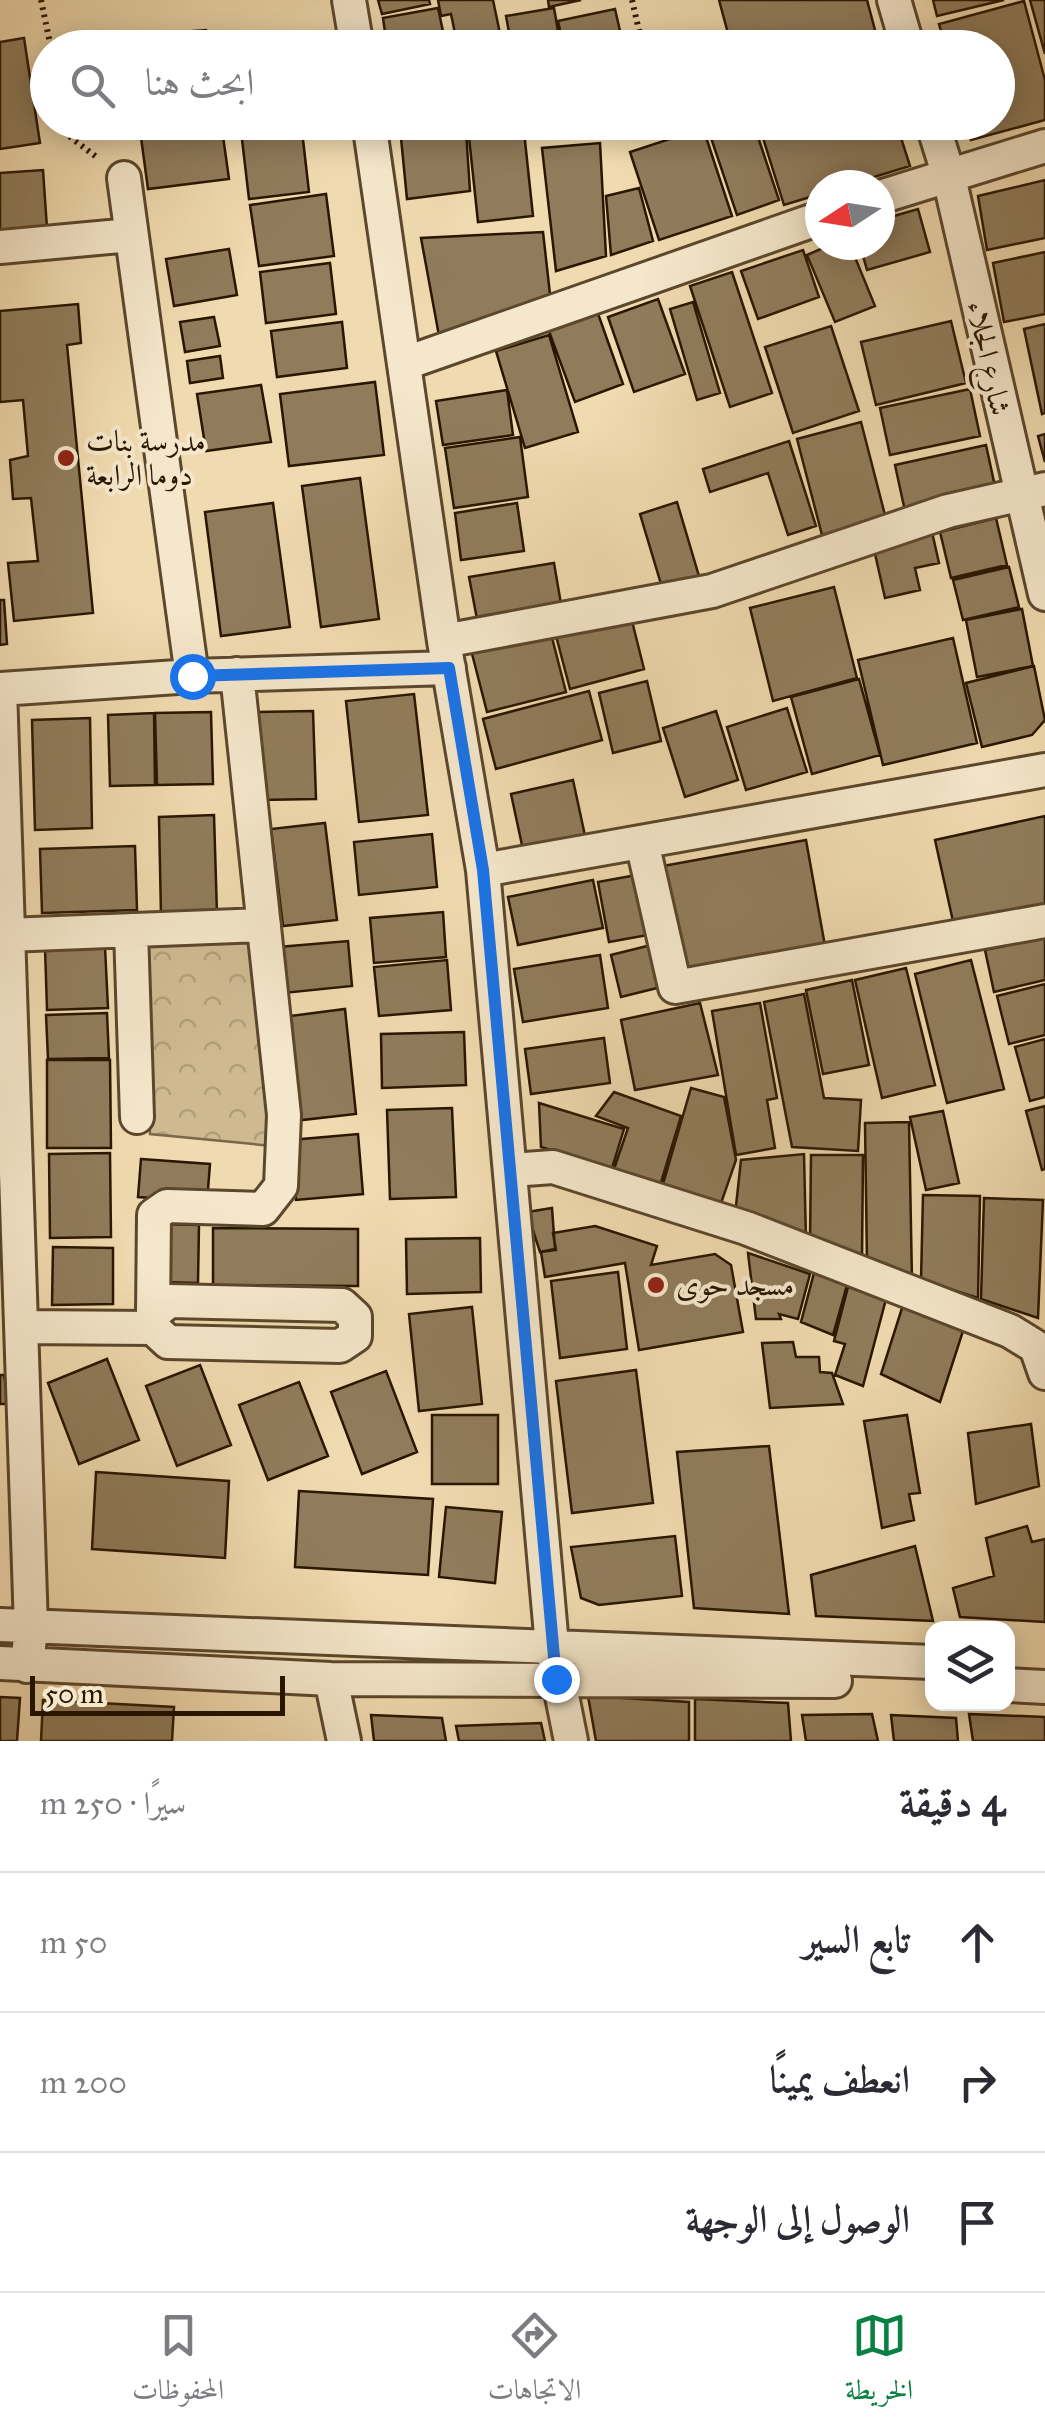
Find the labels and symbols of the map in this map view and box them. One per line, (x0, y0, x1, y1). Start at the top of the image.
north arrow (805, 170, 895, 260)
street label: شارع الجلاء (952, 297, 1019, 420)
place label: مدرسة بنات دوما الرابعة (86, 423, 206, 493)
marker: مدرسة بنات دوما الرابعة (55, 447, 77, 469)
route start (170, 654, 216, 700)
place label: مسجد حوى (676, 1267, 794, 1304)
marker: مسجد حوى (645, 1274, 667, 1296)
route end (534, 1657, 580, 1703)
scale bar (30, 1671, 285, 1716)

